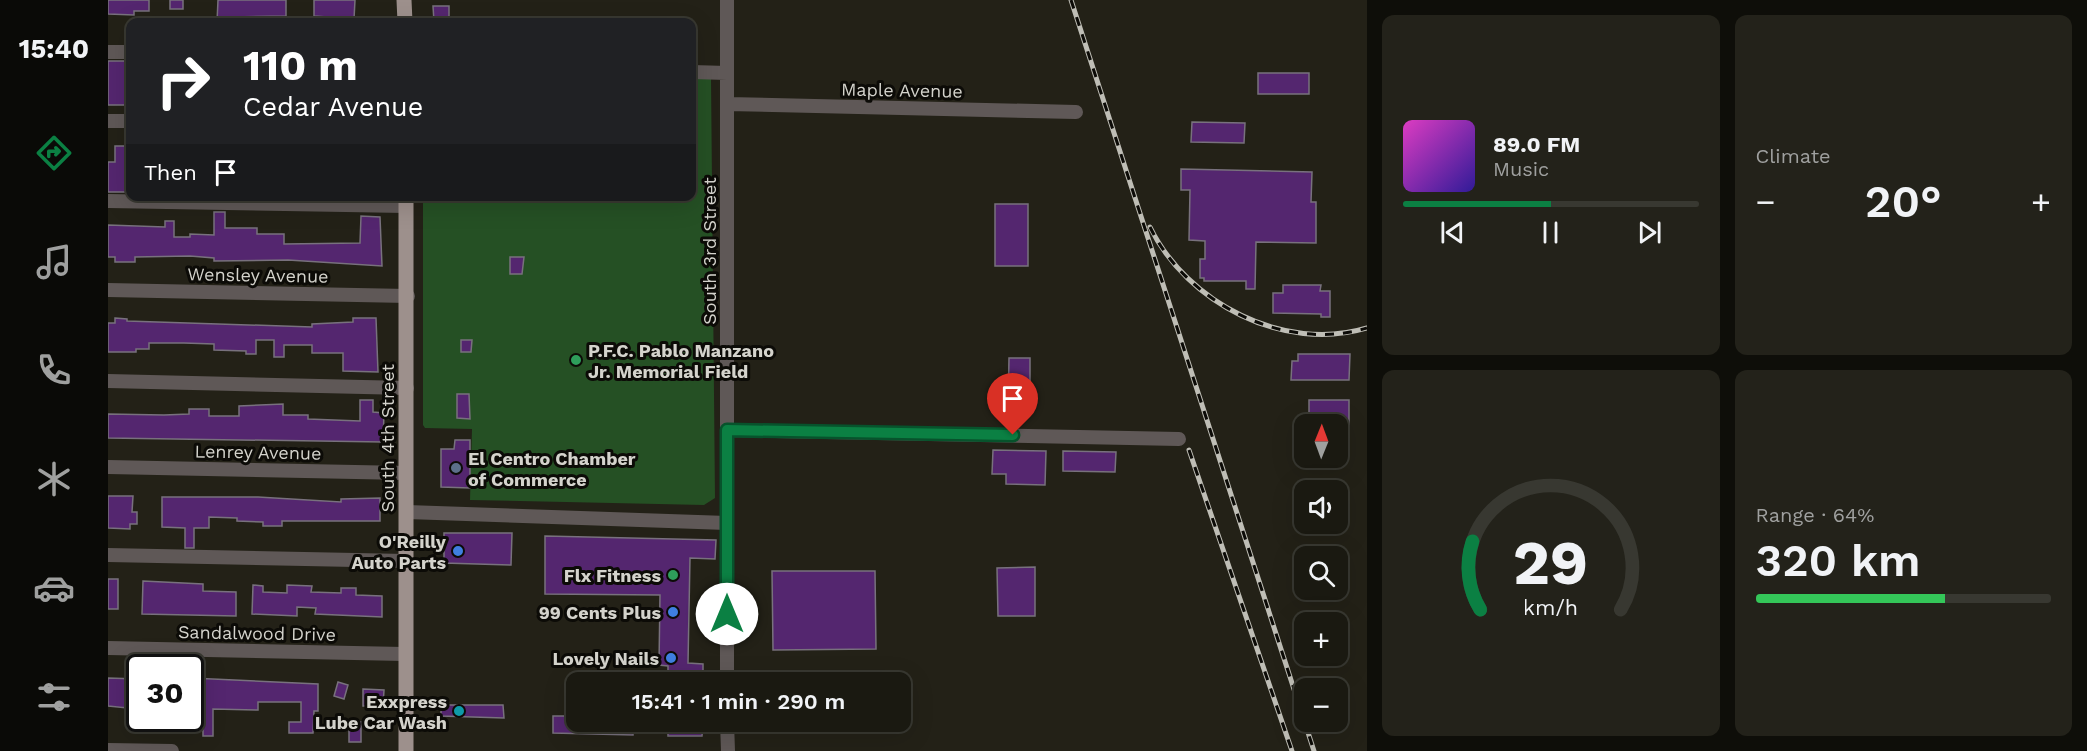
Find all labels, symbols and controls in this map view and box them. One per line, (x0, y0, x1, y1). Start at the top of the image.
text: 15:40 (19, 33, 89, 65)
text: 110 m (243, 41, 358, 90)
icon: right (144, 42, 222, 120)
street label: Maple Avenue (841, 78, 963, 102)
text: Cedar Avenue (243, 91, 423, 123)
icon: directions (33, 132, 75, 174)
text: 89.0 FM (1493, 132, 1580, 157)
text: Climate (1756, 144, 1831, 168)
icon: arrive (209, 156, 242, 189)
text: Music (1493, 157, 1549, 181)
text: Then (144, 160, 197, 185)
text: 20° (1865, 175, 1942, 228)
street label: South 3rd Street (699, 177, 720, 325)
text: − (1756, 182, 1775, 221)
text: + (2031, 182, 2051, 221)
icon: previous (1436, 216, 1469, 249)
icon: pause (1534, 216, 1567, 249)
icon: next (1633, 216, 1666, 249)
icon: music (33, 241, 75, 283)
street label: Wensley Avenue (187, 263, 329, 287)
place label: P.F.C. Pablo Manzano Jr. Memorial Field (588, 340, 774, 382)
icon: phone (33, 349, 75, 391)
marker: P.F.C. Pablo Manzano Jr. Memorial Field (569, 353, 583, 367)
street label: South 4th Street (377, 363, 398, 512)
pin (987, 373, 1038, 435)
icon: arrive (996, 382, 1029, 415)
north arrow (1294, 414, 1348, 468)
map controls (1294, 414, 1348, 732)
street label: Lenrey Avenue (194, 440, 322, 464)
place label: El Centro Chamber of Commerce (468, 448, 636, 490)
icon: climate (33, 458, 75, 500)
marker: El Centro Chamber of Commerce (449, 461, 463, 475)
button: sound (1294, 480, 1348, 534)
text: Range · 64% (1756, 503, 1874, 527)
text: 29 (1513, 526, 1589, 599)
place label: O'Reilly Auto Parts (352, 531, 447, 573)
text: 320 km (1756, 534, 1921, 587)
marker: O'Reilly Auto Parts (451, 544, 465, 558)
button: search (1294, 546, 1348, 600)
place label: Flx Fitness (564, 565, 661, 586)
icon: car (33, 567, 75, 609)
marker: Flx Fitness (666, 568, 680, 582)
position arrow (695, 582, 759, 646)
text: km/h (1523, 595, 1578, 620)
place label: 99 Cents Plus (539, 602, 661, 623)
marker: 99 Cents Plus (666, 605, 680, 619)
button: + (1294, 612, 1348, 666)
street label: Sandalwood Drive (178, 621, 336, 645)
place label: Lovely Nails (552, 648, 659, 669)
marker: Lovely Nails (664, 651, 678, 665)
speed limit sign: 30 (126, 654, 204, 732)
icon: filters (33, 676, 75, 718)
button: − (1294, 678, 1348, 732)
text: 15:41 · 1 min · 290 m (632, 689, 845, 714)
place label: Exxpress Lube Car Wash (315, 691, 447, 733)
marker: Exxpress Lube Car Wash (452, 704, 466, 718)

